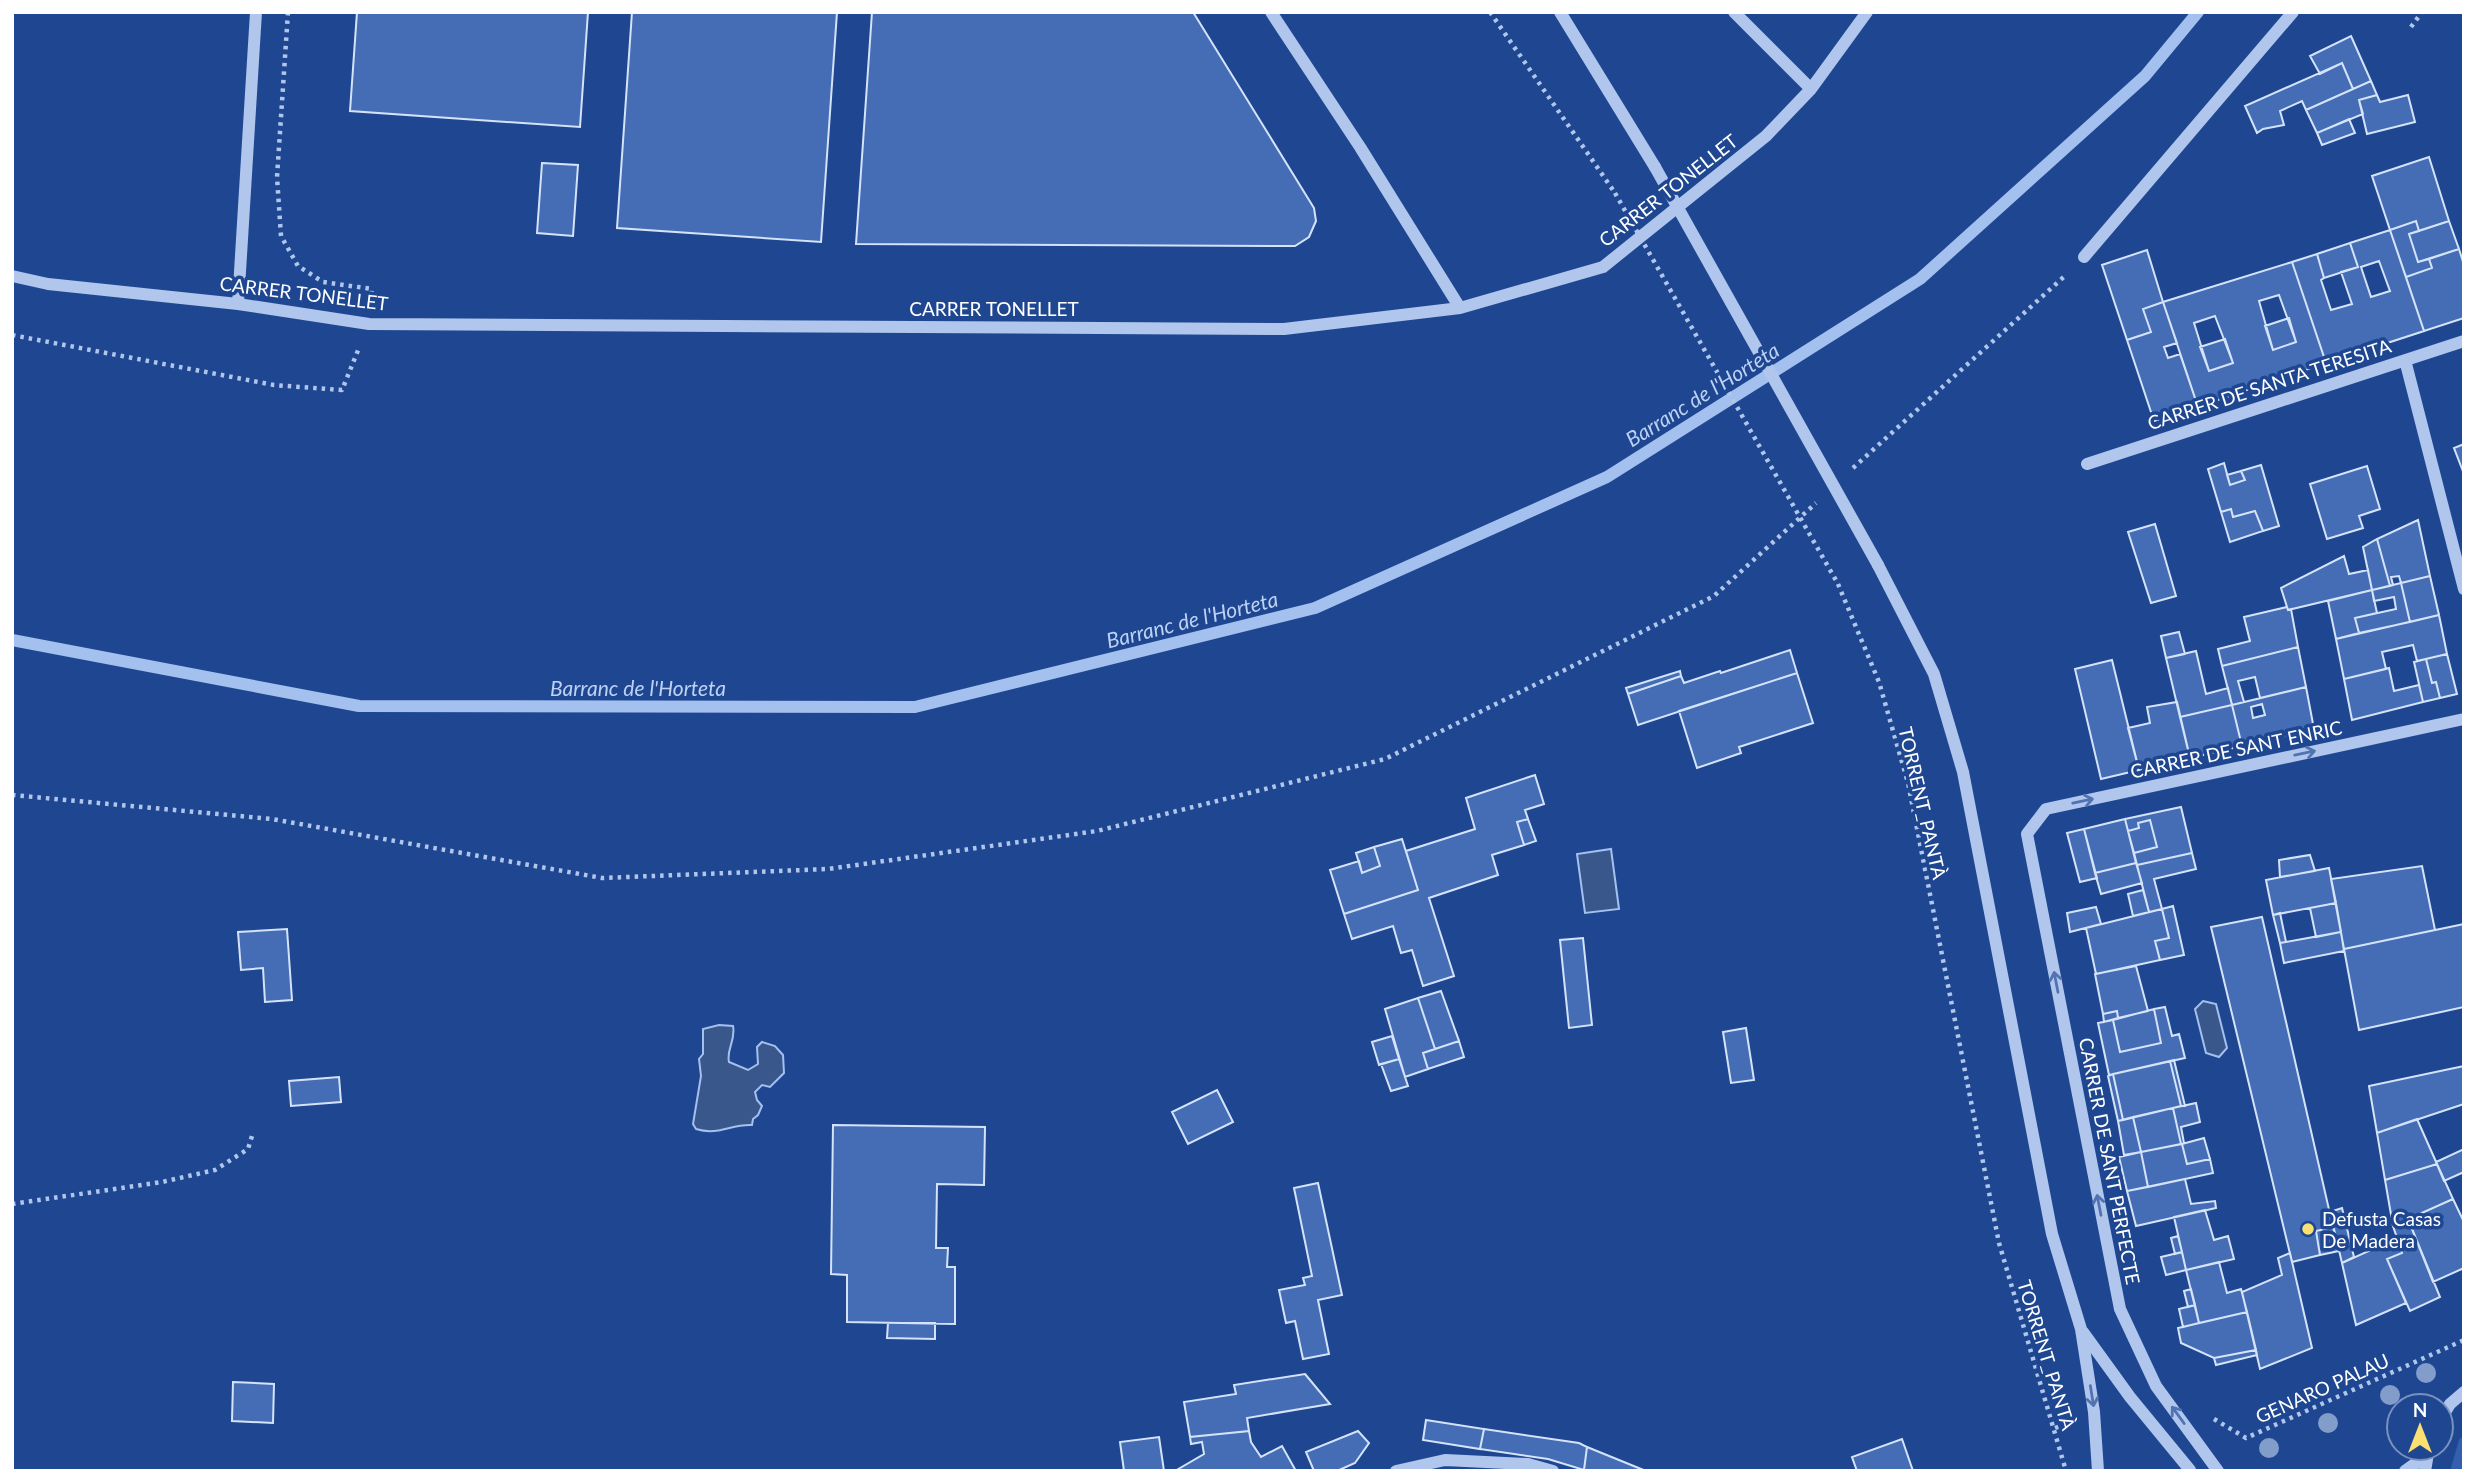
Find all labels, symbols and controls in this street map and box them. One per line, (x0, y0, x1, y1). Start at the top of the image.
street label: CARRER TONELLET (1594, 129, 1742, 251)
street label: CARRER TONELLET (218, 271, 390, 315)
street label: CARRER TONELLET (909, 297, 1079, 320)
street label: CARRER DE SANTA TERESITA (2144, 334, 2394, 434)
water label: Barranc de l'Horteta (1621, 337, 1783, 451)
water label: Barranc de l'Horteta (1104, 586, 1280, 652)
water label: Barranc de l'Horteta (550, 675, 726, 700)
street label: CARRER DE SANT ENRIC (2128, 715, 2344, 783)
street label: TORRENT_PANTÀ (1894, 725, 1952, 882)
one-way arrow (2293, 746, 2316, 760)
one-way arrow (2071, 794, 2094, 808)
one-way arrow (2049, 971, 2062, 994)
street label: CARRER DE SANT PERFECTE (2075, 1036, 2145, 1286)
one-way arrow (2092, 1194, 2106, 1217)
place label: Defusta Casas De Madera (2322, 1207, 2441, 1252)
marker: Defusta Casas De Madera (2300, 1221, 2316, 1237)
street label: TORRENT_PANTÀ (2013, 1277, 2081, 1433)
street label: GENARO PALAU (2252, 1348, 2392, 1428)
one-way arrow (2086, 1384, 2099, 1407)
north arrow (2385, 1392, 2455, 1462)
text: N (2413, 1398, 2427, 1421)
one-way arrow (2170, 1407, 2185, 1425)

